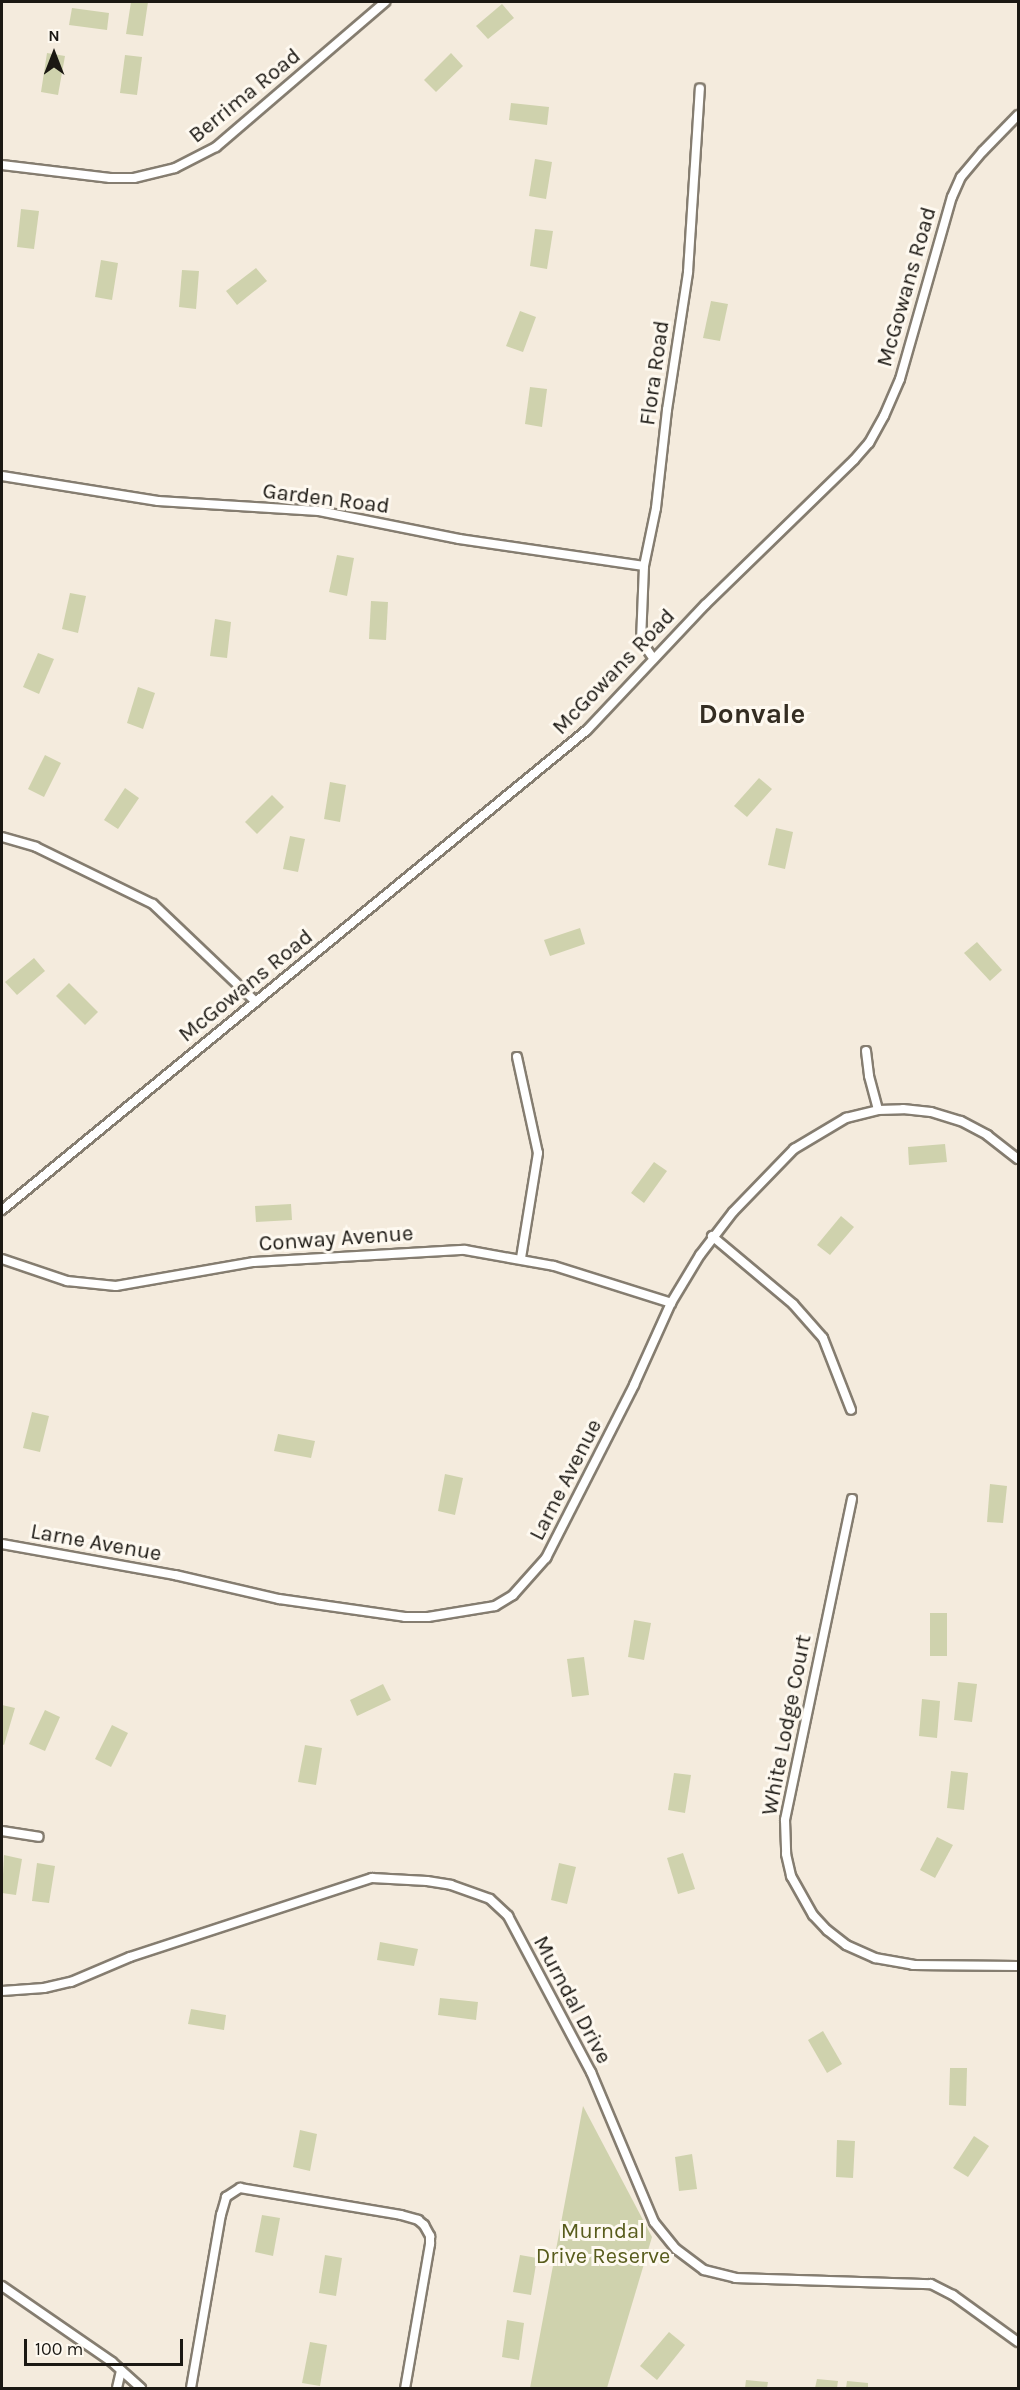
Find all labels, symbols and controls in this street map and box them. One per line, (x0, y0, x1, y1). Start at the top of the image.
north arrow (24, 24, 84, 84)
text: N (48, 26, 60, 45)
street label: Berrima Road (184, 43, 306, 149)
street label: McGowans Road (872, 204, 942, 370)
street label: Flora Road (635, 319, 675, 427)
street label: Garden Road (261, 478, 391, 520)
street label: McGowans Road (547, 604, 681, 740)
district label: Donvale (699, 697, 805, 731)
street label: McGowans Road (174, 924, 318, 1048)
street label: Conway Avenue (258, 1220, 414, 1258)
street label: Larne Avenue (524, 1415, 608, 1545)
street label: Larne Avenue (28, 1518, 164, 1568)
street label: White Lodge Court (757, 1632, 817, 1818)
street label: Murndal Drive (527, 1932, 617, 2068)
park label: Murndal Drive Reserve (536, 2218, 670, 2270)
scale bar (27, 2327, 186, 2365)
text: 100 m (35, 2338, 83, 2360)

